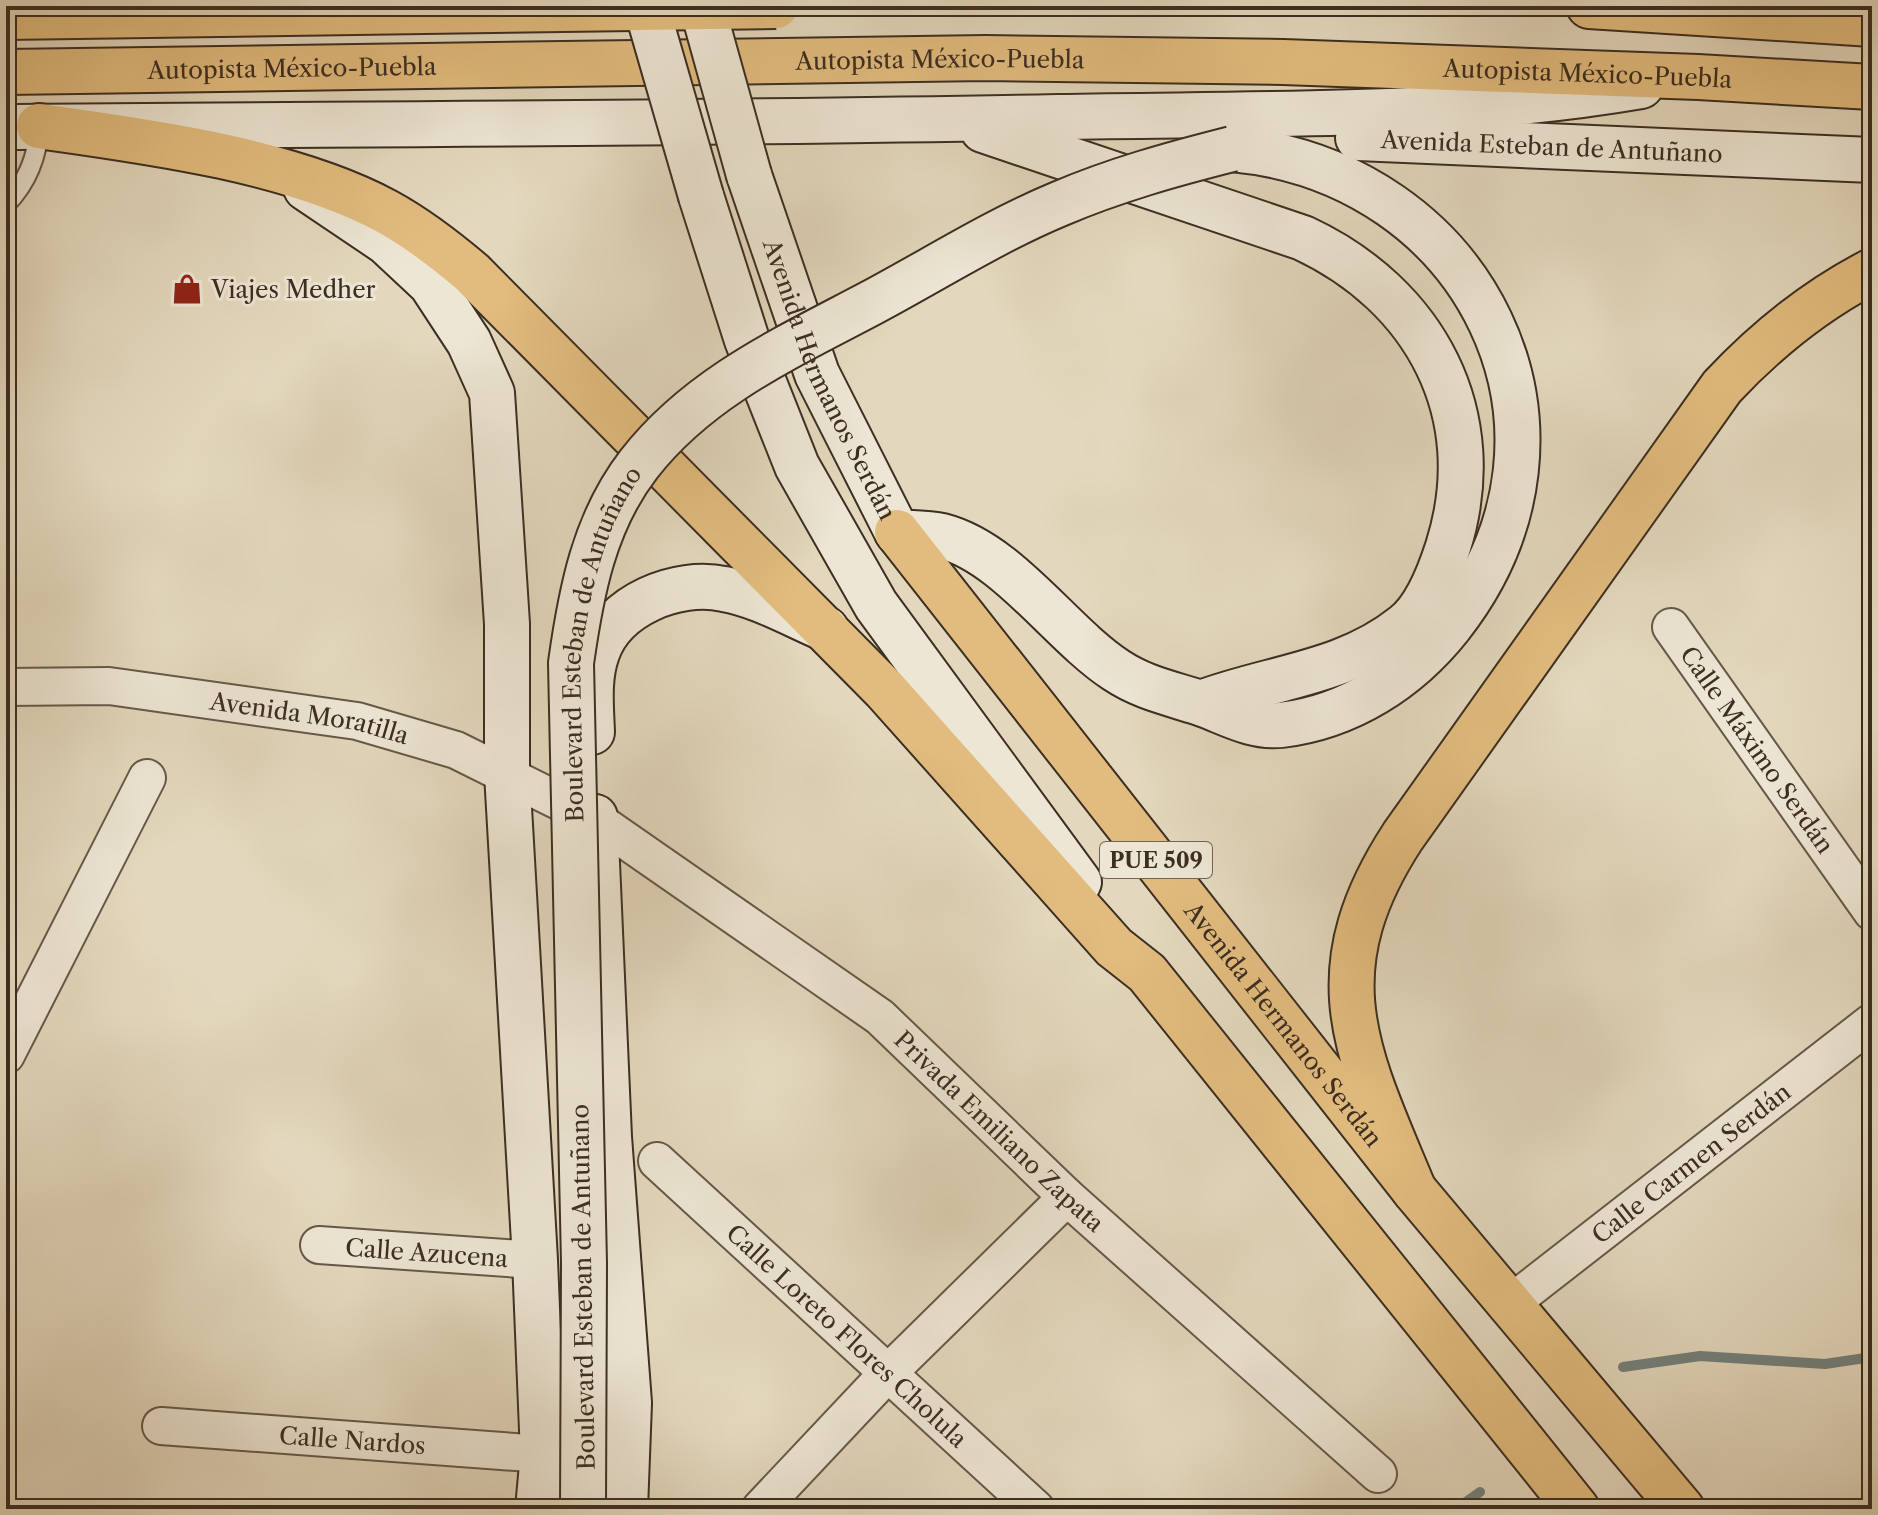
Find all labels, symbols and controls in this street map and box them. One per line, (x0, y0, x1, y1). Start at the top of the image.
street label: Autopista México-Puebla (794, 43, 1085, 75)
street label: Autopista México-Puebla (146, 51, 437, 84)
street label: Autopista México-Puebla (1442, 53, 1733, 93)
street label: Avenida Esteban de Antuñano (1379, 124, 1723, 168)
street label: Avenida Hermanos Serdán (757, 234, 903, 524)
shop icon: Viajes Medher (170, 272, 204, 306)
place label: Viajes Medher (210, 275, 376, 304)
street label: Boulevard Esteban de Antuñano (556, 460, 647, 823)
street label: Calle Máximo Serdán (1674, 640, 1840, 859)
street label: Avenida Moratilla (207, 686, 413, 750)
road number: PUE 509 (1100, 842, 1212, 878)
street label: Avenida Hermanos Serdán (1178, 895, 1389, 1152)
street label: Privada Emiliano Zapata (889, 1025, 1110, 1238)
street label: Calle Carmen Serdán (1586, 1077, 1796, 1249)
street label: Boulevard Esteban de Antuñano (565, 1104, 601, 1470)
street label: Calle Loreto Flores Cholula (721, 1218, 974, 1453)
street label: Calle Azucena (344, 1232, 509, 1273)
street label: Calle Nardos (278, 1420, 427, 1460)

